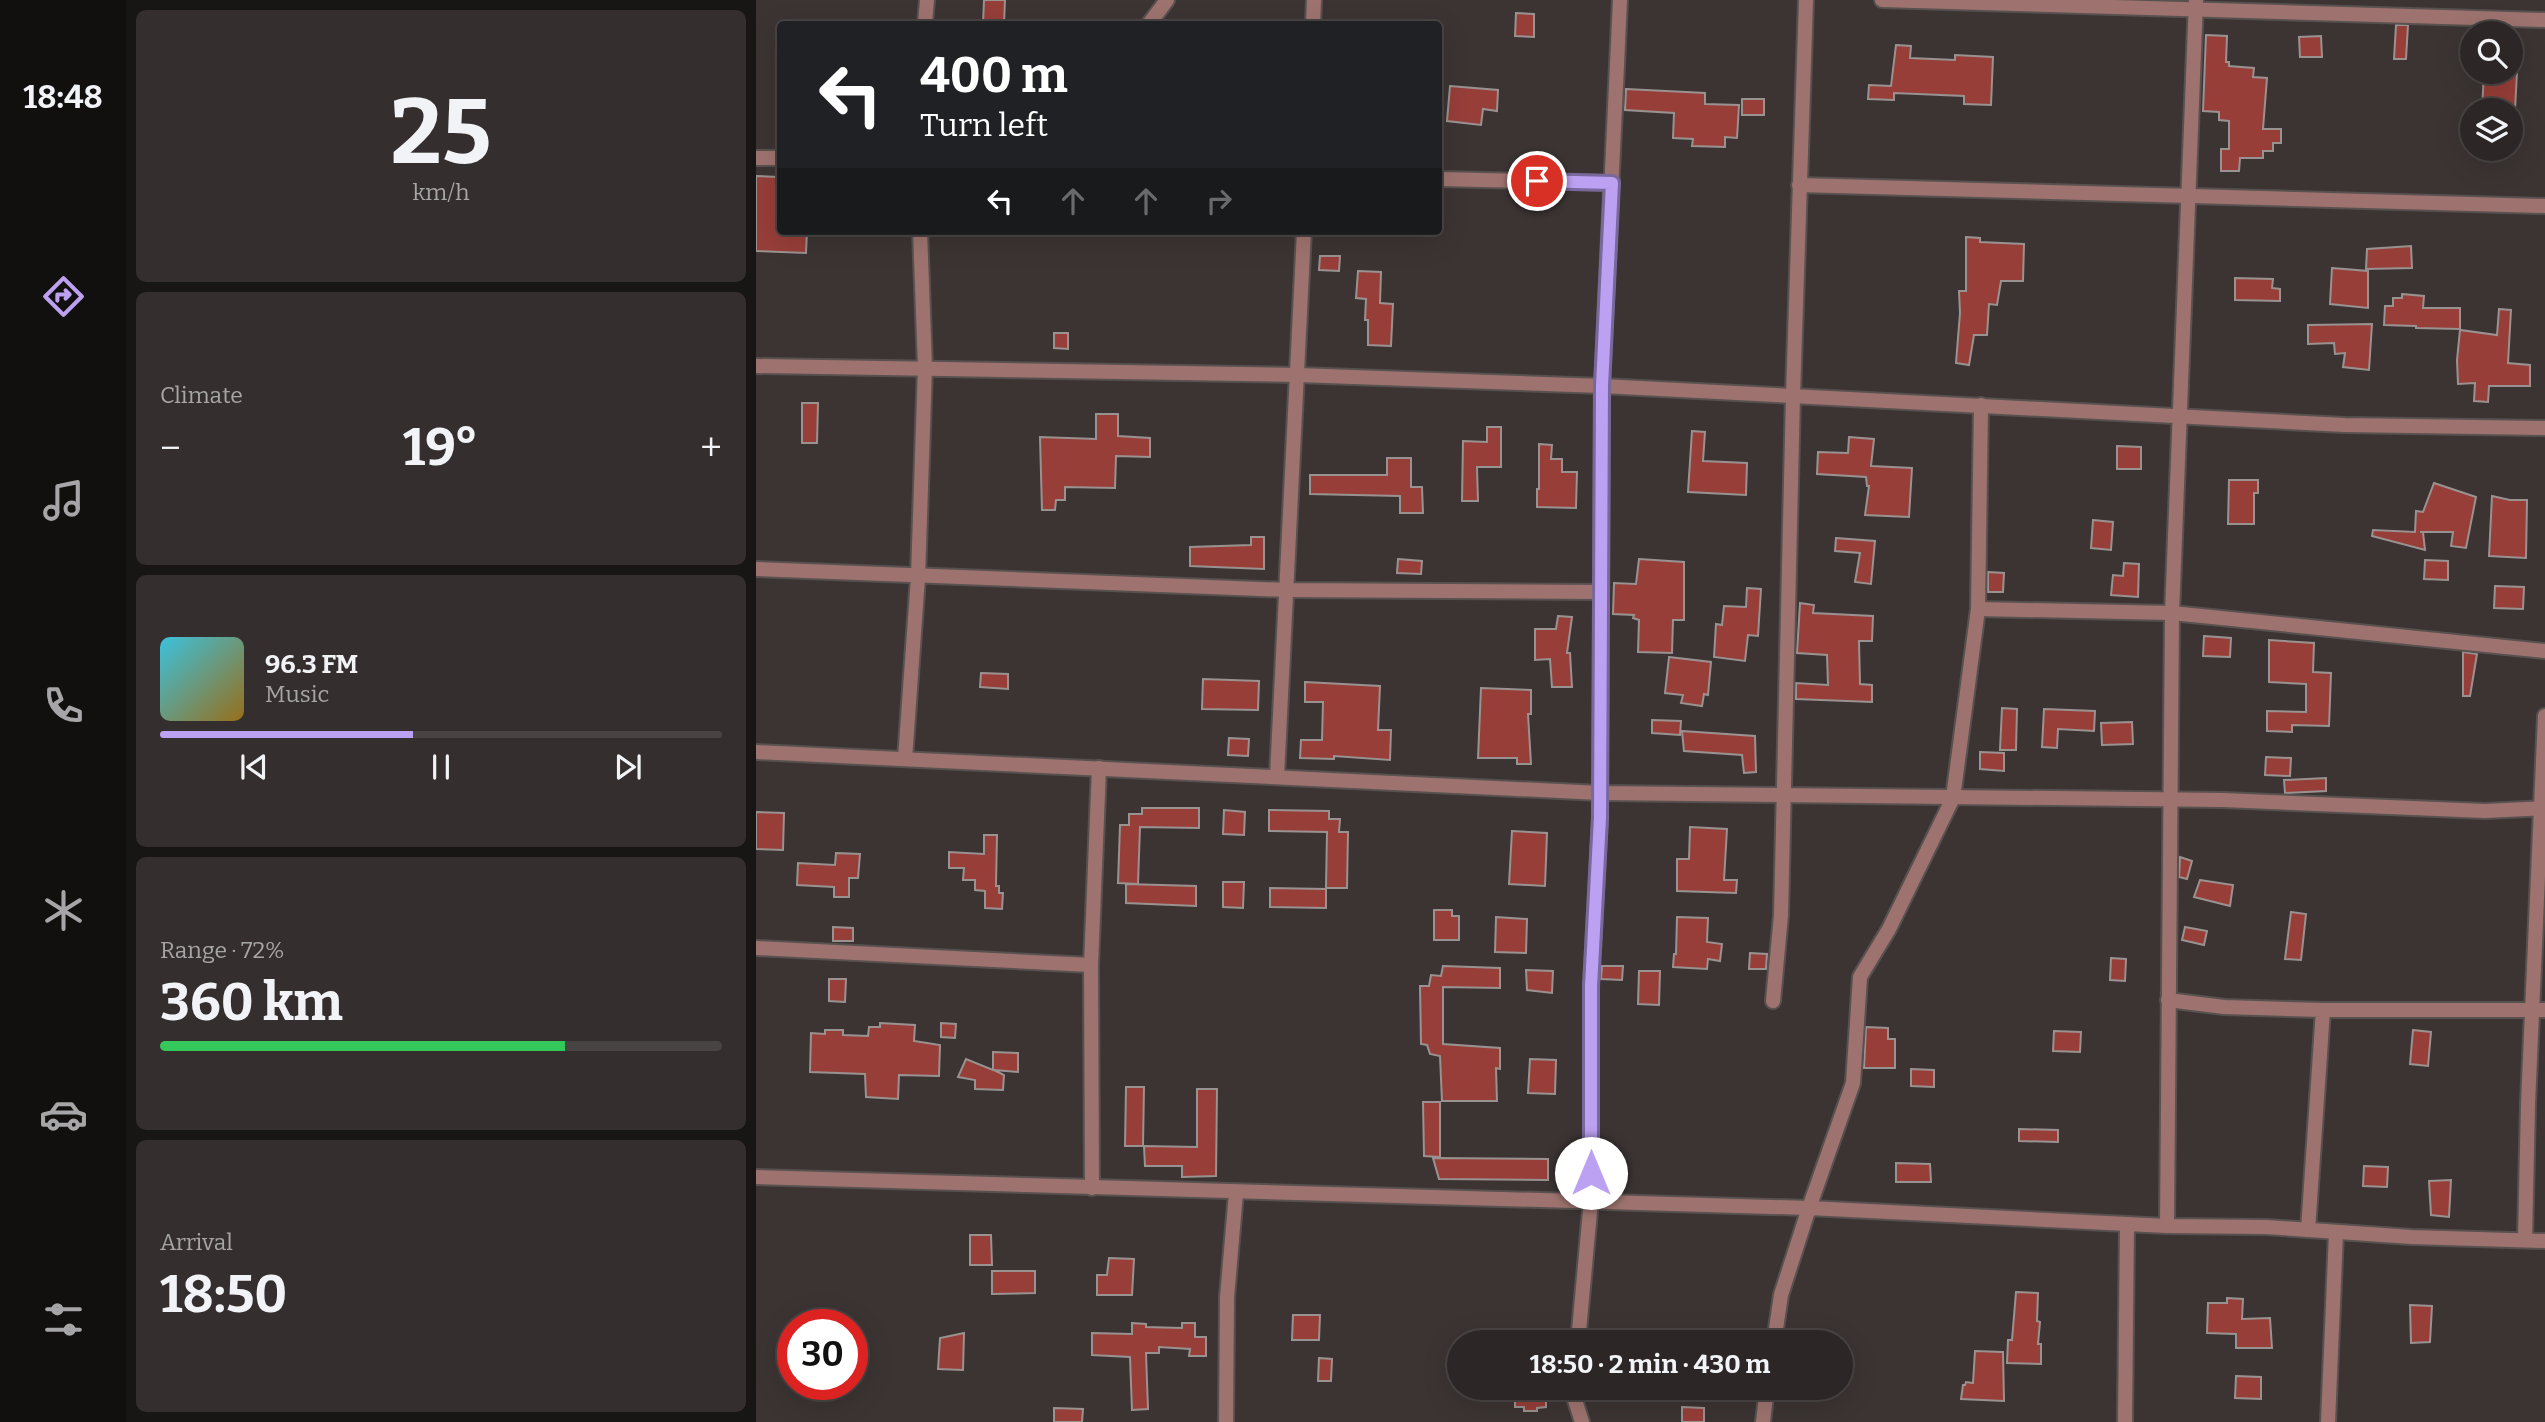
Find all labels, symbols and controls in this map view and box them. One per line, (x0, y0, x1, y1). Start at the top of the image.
map controls (2460, 21, 2523, 161)
button: search (2460, 21, 2523, 84)
text: 400 m (920, 46, 1068, 105)
icon: left (805, 49, 896, 140)
text: 18:48 (23, 78, 103, 116)
text: 25 (390, 78, 492, 187)
button: layers (2460, 98, 2523, 161)
text: Turn left (920, 106, 1048, 144)
pin (1507, 151, 1567, 211)
icon: arrive (1518, 162, 1556, 200)
text: km/h (413, 178, 469, 206)
icon: left (981, 182, 1019, 220)
icon: ahead (1054, 182, 1092, 220)
icon: ahead (1127, 182, 1165, 220)
icon: right (1200, 182, 1238, 220)
icon: directions (39, 272, 88, 321)
text: Climate (160, 381, 243, 409)
text: 19° (403, 416, 478, 479)
text: − (160, 425, 181, 471)
text: + (700, 425, 722, 471)
icon: music (39, 476, 88, 525)
text: 96.3 FM (265, 649, 358, 680)
text: Music (265, 680, 329, 708)
icon: phone (39, 681, 88, 730)
icon: previous (235, 748, 273, 786)
icon: pause (422, 748, 460, 786)
icon: next (609, 748, 647, 786)
icon: climate (39, 886, 88, 935)
text: Range · 72% (160, 936, 284, 964)
text: 360 km (160, 971, 343, 1034)
icon: car (39, 1090, 88, 1139)
position arrow (1554, 1136, 1628, 1210)
text: Arrival (160, 1228, 233, 1256)
text: 18:50 (160, 1263, 287, 1326)
icon: filters (39, 1295, 88, 1344)
speed limit sign: 30 (777, 1309, 868, 1400)
text: 18:50 · 2 min · 430 m (1530, 1349, 1770, 1380)

